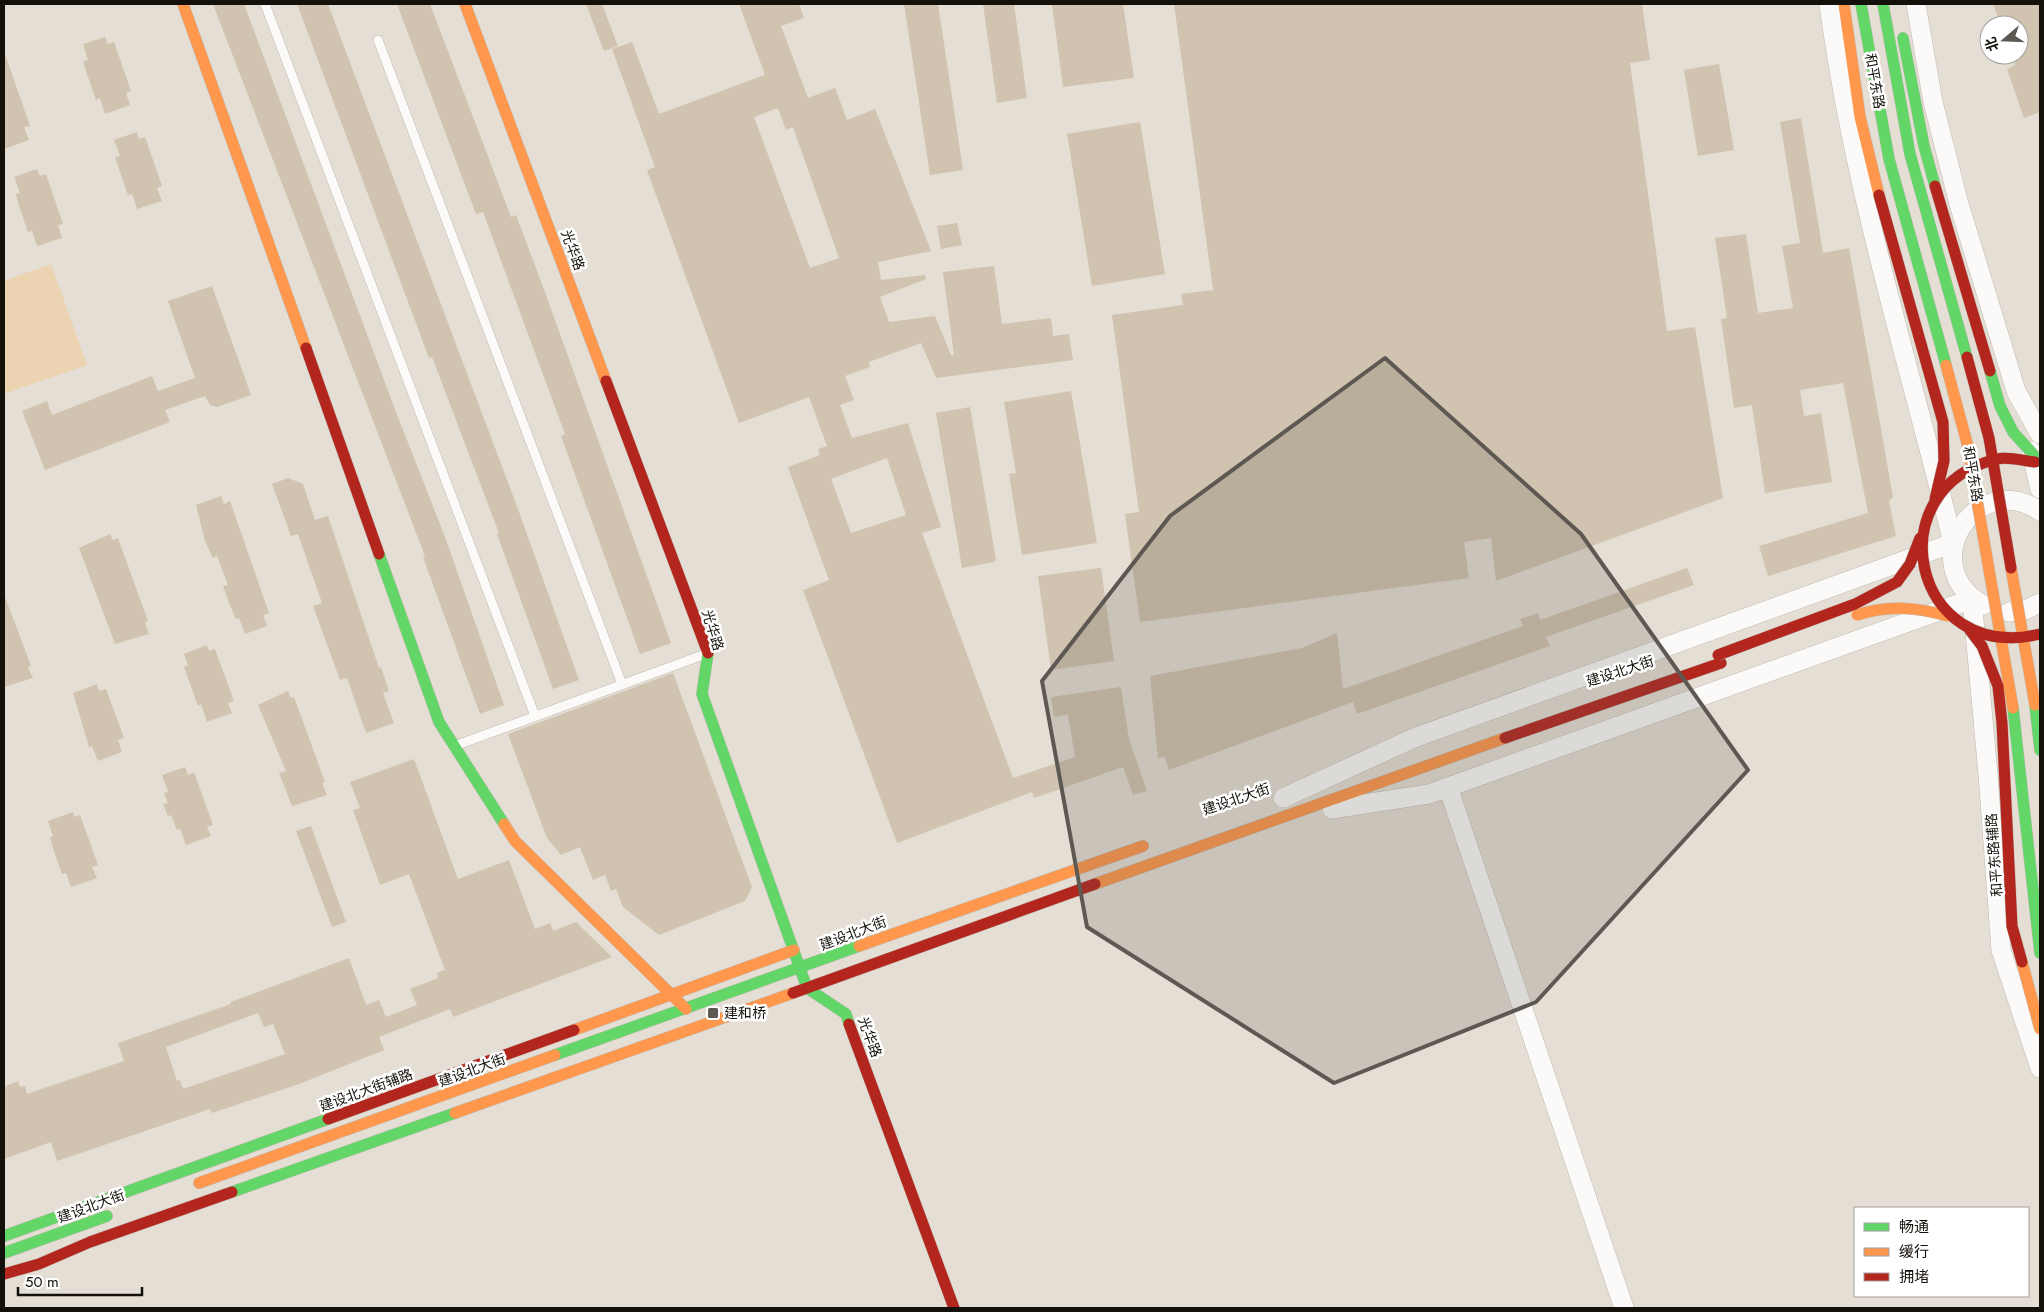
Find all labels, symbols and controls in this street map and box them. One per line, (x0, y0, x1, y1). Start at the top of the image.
north arrow (1979, 15, 2029, 65)
text: 北 (1980, 34, 2003, 54)
street label: 和平东路 (1860, 52, 1890, 110)
street label: 光华路 (556, 227, 590, 273)
street label: 和平东路 (1958, 445, 1988, 503)
street label: 光华路 (697, 607, 729, 653)
street label: 建设北大街 (1584, 651, 1656, 691)
street label: 建设北大街 (1200, 778, 1272, 820)
street label: 和平东路辅路 (1981, 812, 2007, 898)
street label: 建设北大街 (817, 911, 889, 955)
place label: 建和桥 (724, 1003, 766, 1023)
marker: 建和桥 (706, 1006, 720, 1020)
street label: 光华路 (853, 1014, 887, 1060)
street label: 建设北大街 (436, 1049, 508, 1091)
street label: 建设北大街辅路 (317, 1064, 415, 1116)
street label: 建设北大街 (55, 1185, 127, 1227)
legend (1854, 1207, 2029, 1297)
text: 畅通 (1899, 1216, 1929, 1238)
text: 缓行 (1899, 1241, 1929, 1263)
scale bar (18, 1264, 141, 1296)
text: 拥堵 (1899, 1266, 1929, 1288)
text: 50 m (25, 1271, 59, 1293)

